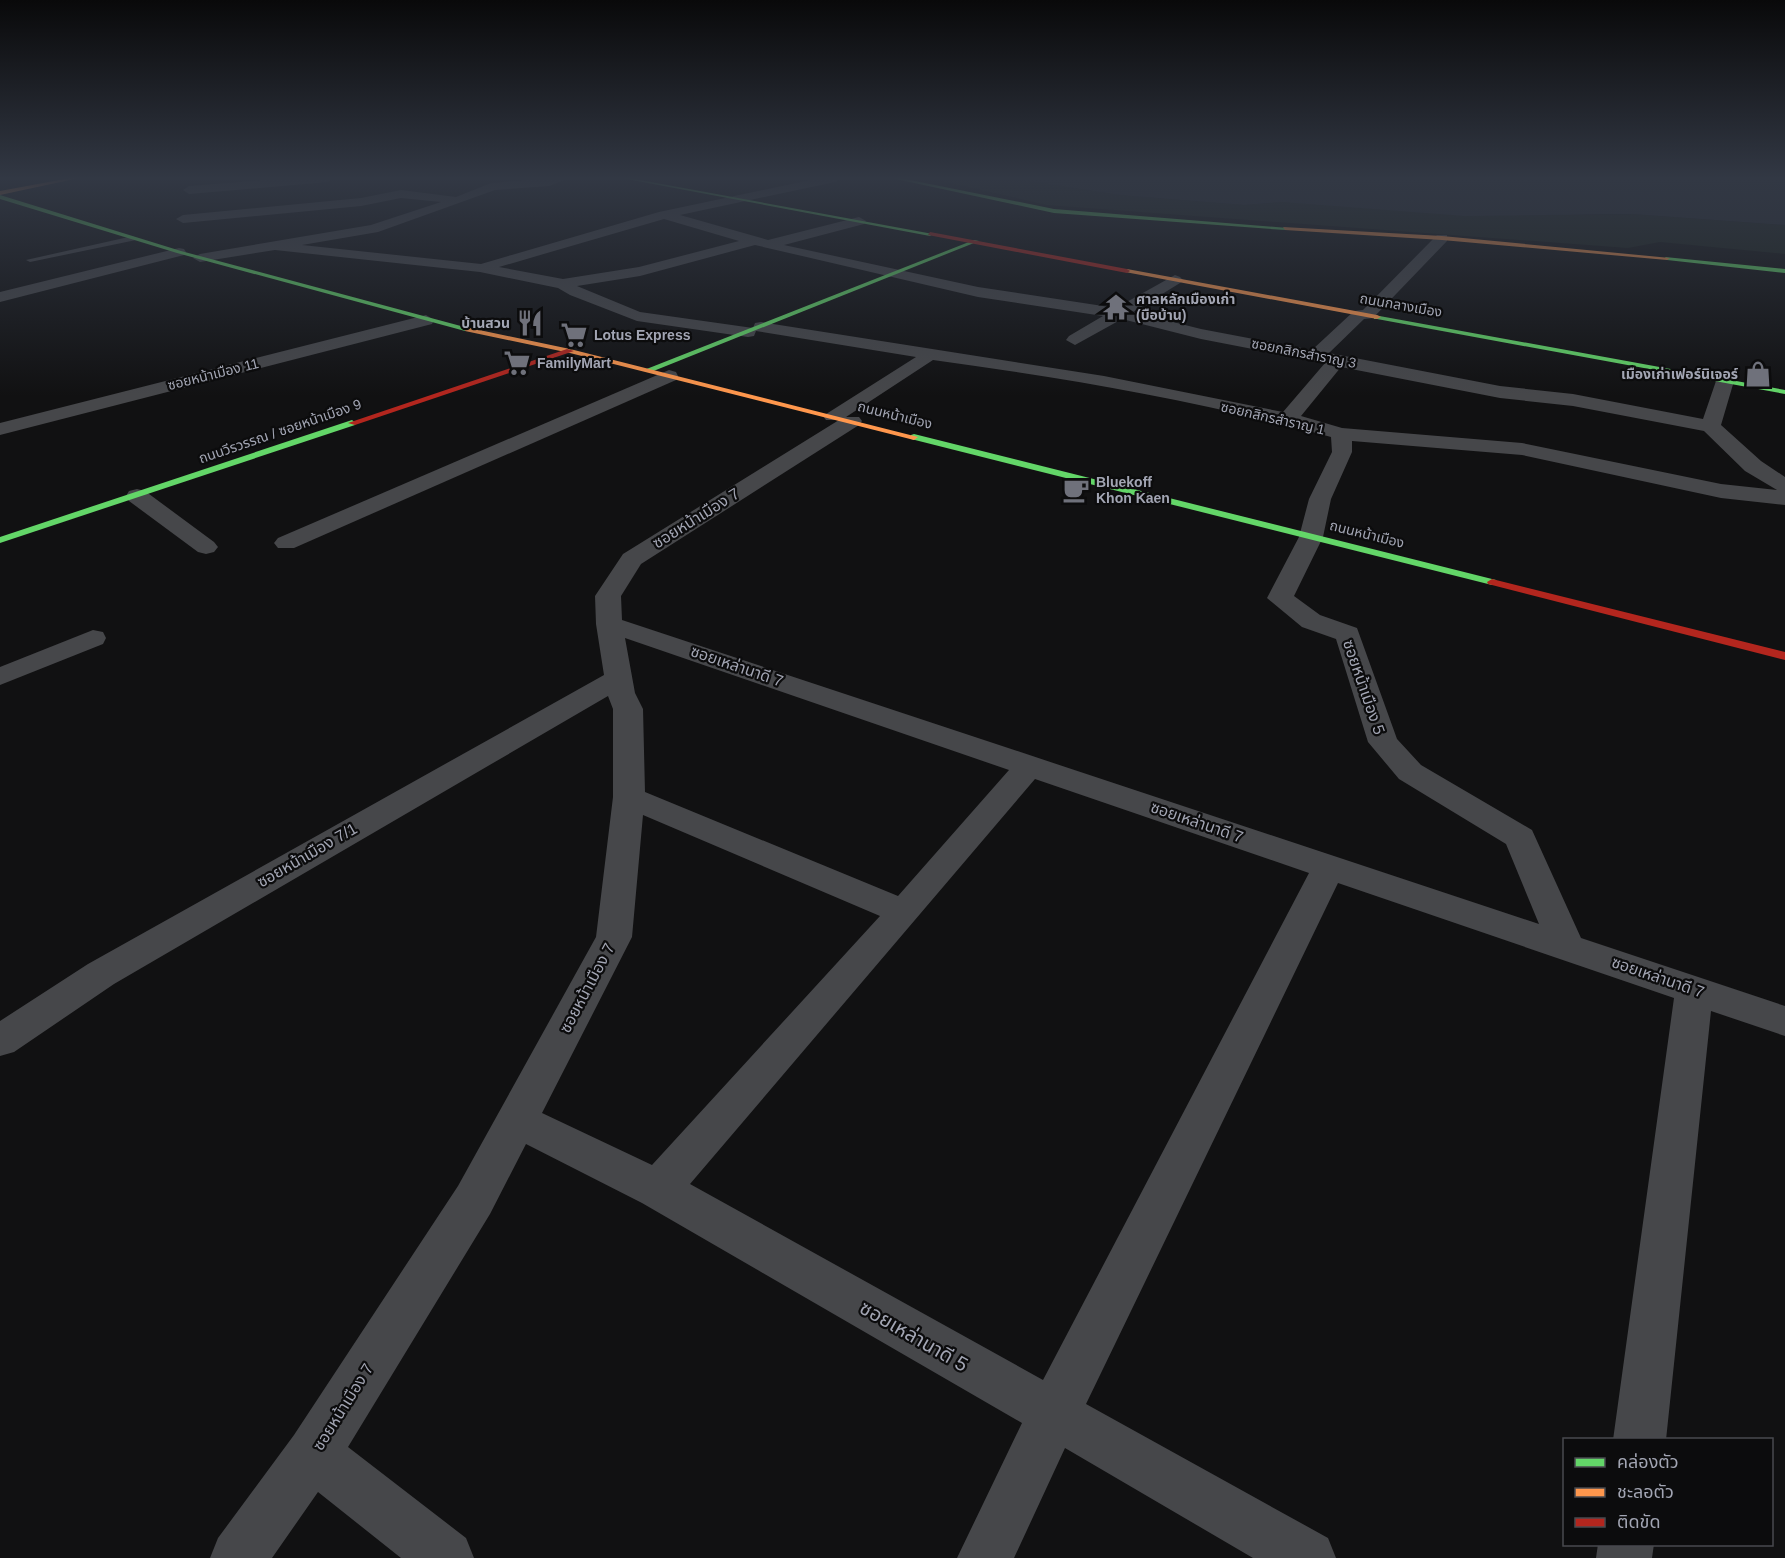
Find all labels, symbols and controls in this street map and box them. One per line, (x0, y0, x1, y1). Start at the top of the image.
street label: ถนนกลางเมือง (1359, 290, 1443, 320)
place label: ศาลหลักเมืองเก่า (บือบ้าน) (1136, 291, 1235, 323)
temple icon: ศาลหลักเมืองเก่า (บือบ้าน) (1101, 292, 1131, 322)
restaurant icon: บ้านสวน (515, 308, 545, 338)
place label: บ้านสวน (461, 315, 510, 331)
supermarket icon: Lotus Express (559, 320, 589, 350)
place label: Lotus Express (594, 327, 691, 343)
street label: ซอยกสิกรสำราญ 3 (1250, 335, 1358, 371)
supermarket icon: FamilyMart (502, 348, 532, 378)
street label: ซอยหน้าเมือง 11 (166, 355, 260, 393)
place label: FamilyMart (537, 355, 611, 371)
shop icon: เมืองเก่าเฟอร์นิเจอร์ (1743, 359, 1773, 389)
place label: เมืองเก่าเฟอร์นิเจอร์ (1621, 366, 1738, 382)
street label: ถนนวีรวรรณ / ซอยหน้าเมือง 9 (197, 396, 364, 466)
street label: ถนนหน้าเมือง (856, 398, 934, 432)
street label: ซอยกสิกรสำราญ 1 (1219, 398, 1327, 438)
place label: Bluekoff Khon Kaen (1096, 474, 1170, 506)
cafe icon: Bluekoff Khon Kaen (1061, 475, 1091, 505)
street label: ซอยหน้าเมือง 7 (650, 485, 743, 551)
street label: ถนนหน้าเมือง (1328, 517, 1406, 551)
street label: ซอยหน้าเมือง 5 (1340, 637, 1388, 737)
street label: ซอยเหล่านาดี 7 (688, 642, 786, 690)
street label: ซอยเหล่านาดี 7 (1148, 798, 1246, 846)
street label: ซอยหน้าเมือง 7/1 (254, 820, 360, 890)
street label: ซอยหน้าเมือง 7 (556, 940, 618, 1036)
street label: ซอยเหล่านาดี 7 (1609, 953, 1707, 1001)
street label: ซอยเหล่านาดี 5 (856, 1296, 972, 1376)
street label: ซอยหน้าเมือง 7 (310, 1360, 376, 1453)
legend (1563, 1438, 1773, 1546)
text: คล่องตัว (1617, 1452, 1679, 1472)
text: ชะลอตัว (1617, 1482, 1674, 1502)
text: ติดขัด (1617, 1512, 1660, 1532)

